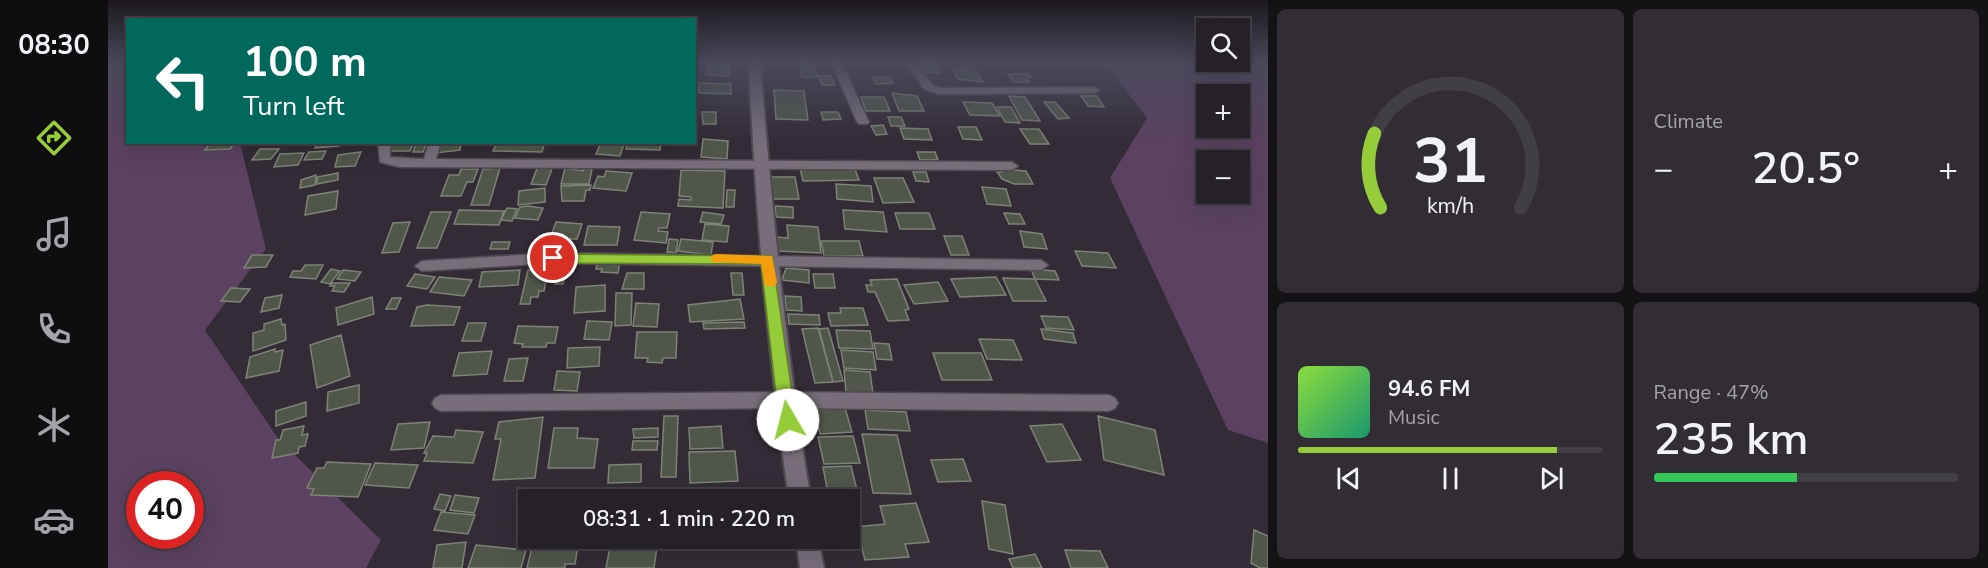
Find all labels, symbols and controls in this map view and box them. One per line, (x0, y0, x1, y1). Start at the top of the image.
map controls (1196, 18, 1250, 204)
button: search (1196, 18, 1250, 72)
text: 08:30 (18, 27, 90, 64)
text: 100 m (243, 34, 367, 91)
icon: left (144, 42, 222, 120)
button: + (1196, 84, 1250, 138)
text: Turn left (243, 88, 344, 125)
text: Climate (1654, 108, 1723, 135)
icon: directions (33, 117, 75, 159)
text: 31 (1413, 119, 1488, 204)
text: 20.5° (1751, 138, 1860, 199)
text: − (1654, 147, 1673, 192)
text: + (1938, 147, 1958, 192)
button: − (1196, 150, 1250, 204)
text: km/h (1427, 191, 1474, 221)
icon: music (33, 213, 75, 255)
pin (527, 232, 578, 283)
icon: arrive (536, 241, 569, 274)
icon: phone (33, 308, 75, 350)
text: 94.6 FM (1388, 374, 1470, 404)
text: Range · 47% (1654, 379, 1769, 406)
position arrow (756, 388, 820, 452)
icon: climate (33, 404, 75, 446)
text: Music (1388, 404, 1440, 431)
text: 235 km (1654, 409, 1809, 470)
icon: previous (1332, 462, 1365, 495)
icon: pause (1434, 462, 1467, 495)
icon: next (1535, 462, 1568, 495)
speed limit sign: 40 (126, 471, 204, 549)
icon: car (33, 499, 75, 541)
text: 08:31 · 1 min · 220 m (583, 504, 795, 534)

